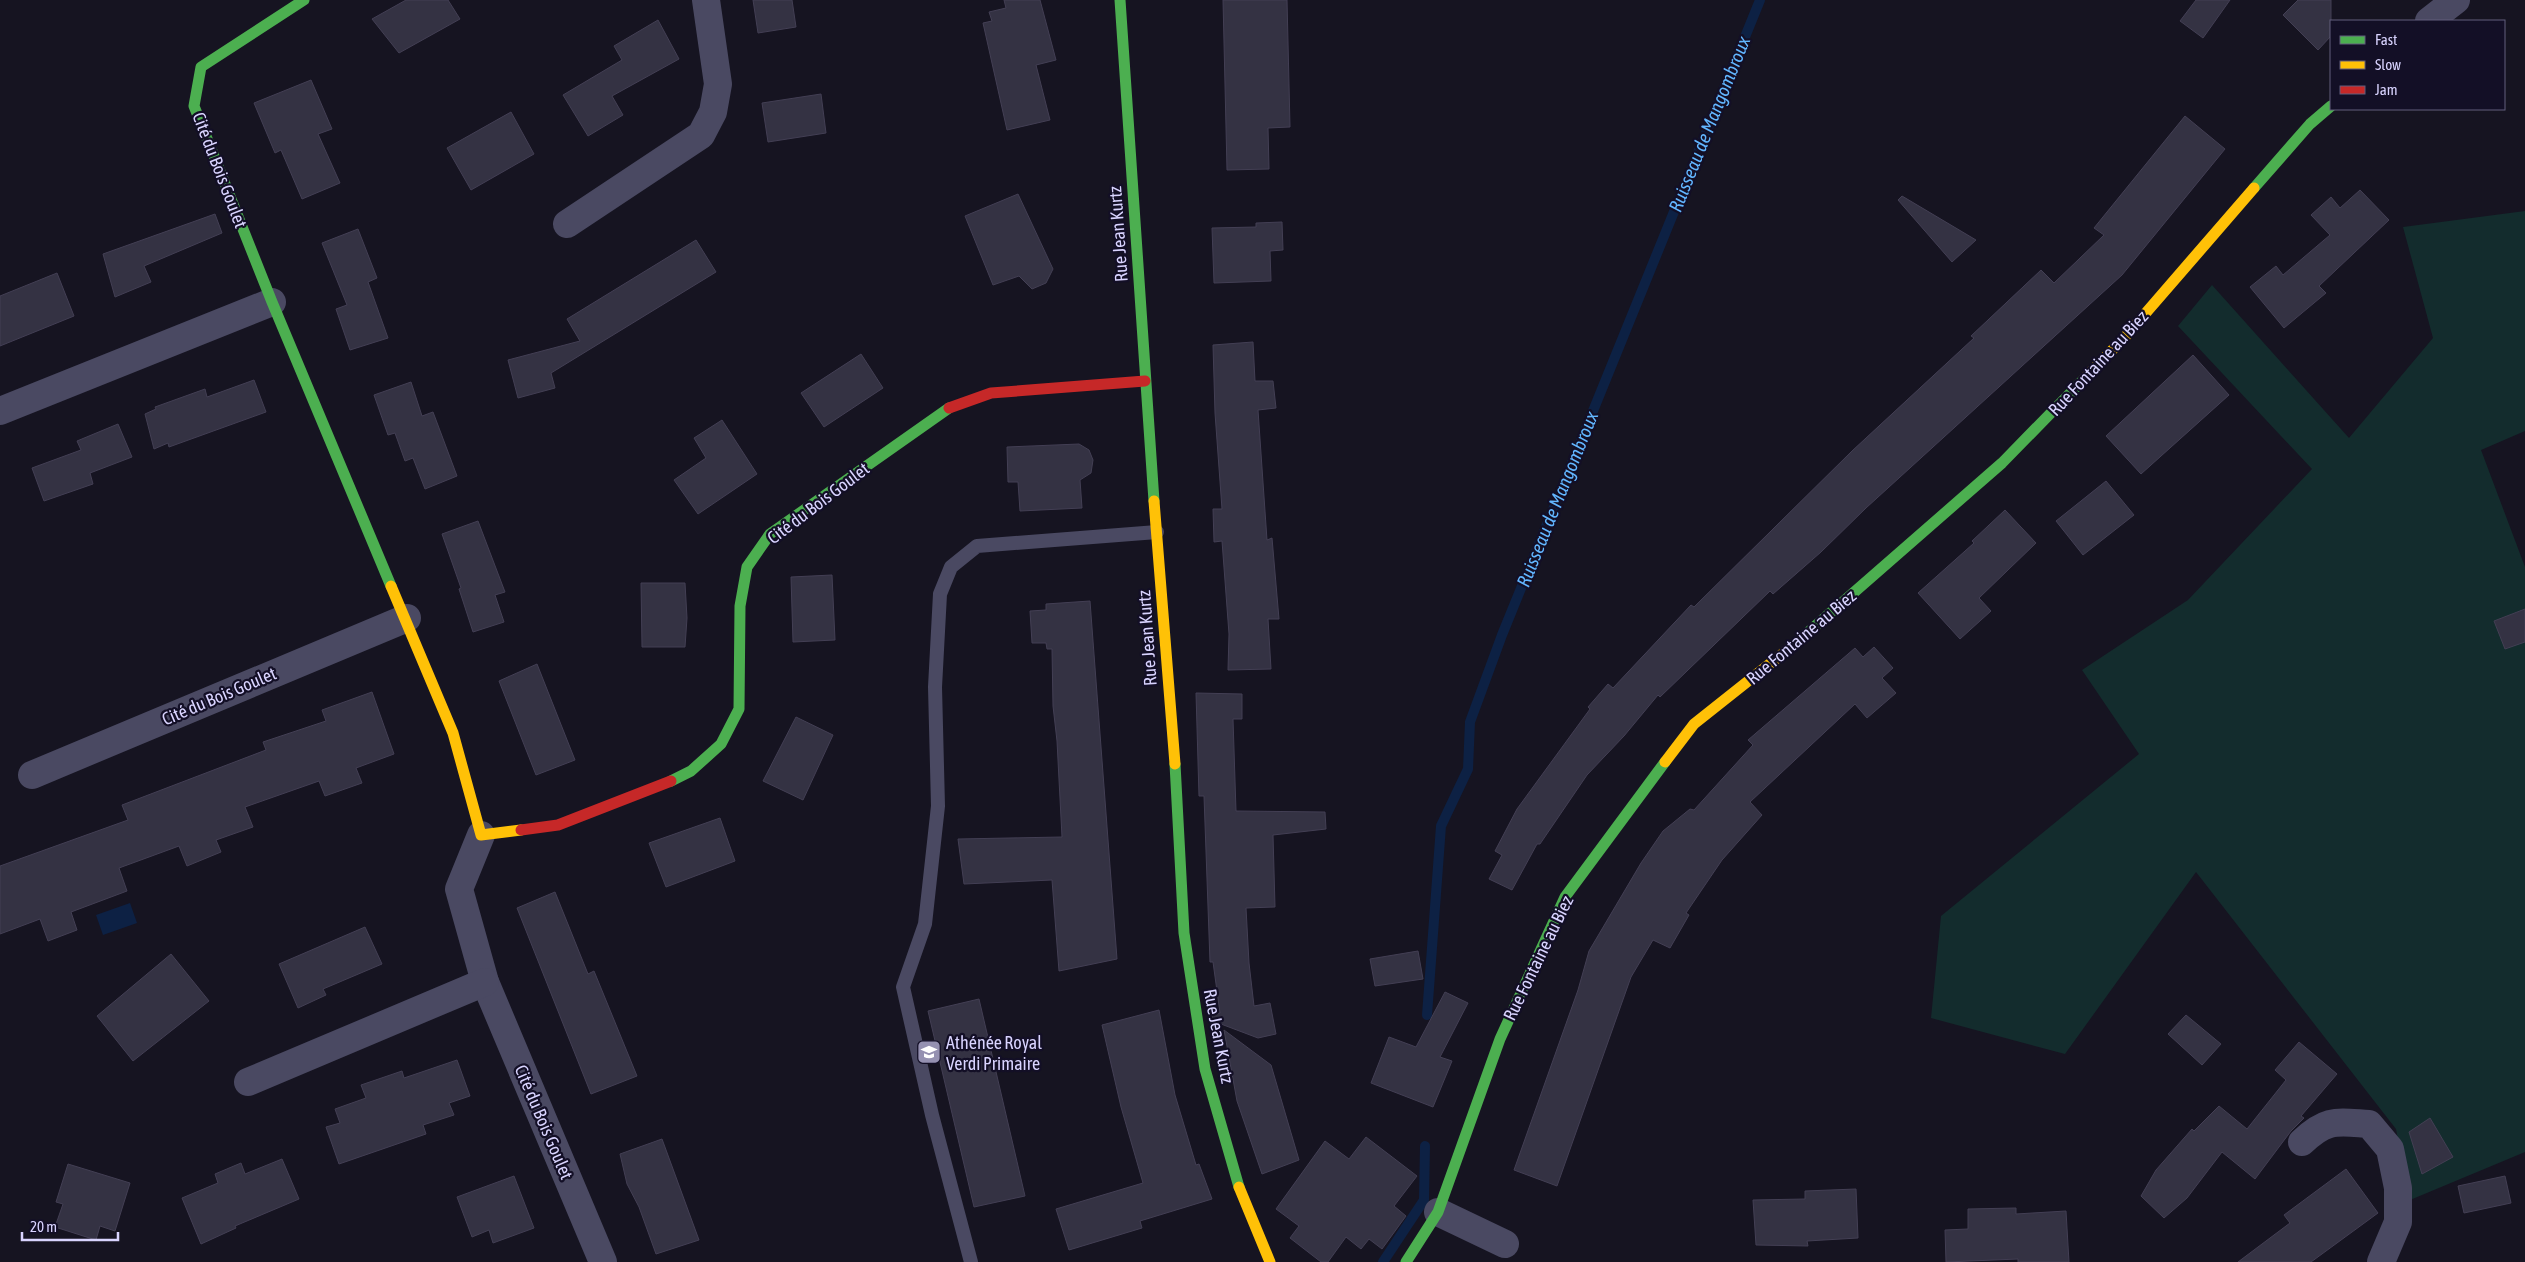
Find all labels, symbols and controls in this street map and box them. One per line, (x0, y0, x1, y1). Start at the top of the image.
legend (2330, 20, 2505, 110)
text: Fast (2375, 31, 2397, 48)
water label: Ruisseau de Mangombroux (1664, 33, 1754, 215)
text: Slow (2375, 56, 2401, 73)
text: Jam (2375, 81, 2398, 98)
street label: Cité du Bois Goulet (188, 109, 252, 231)
street label: Rue Jean Kurtz (1104, 185, 1132, 283)
street label: Rue Fontaine au Biez (2044, 306, 2153, 420)
water label: Ruisseau de Mangombroux (1512, 408, 1602, 590)
street label: Cité du Bois Goulet (763, 458, 873, 548)
street label: Rue Fontaine au Biez (1742, 585, 1860, 689)
street label: Rue Jean Kurtz (1133, 589, 1161, 687)
street label: Cité du Bois Goulet (159, 662, 279, 730)
street label: Rue Fontaine au Biez (1499, 892, 1578, 1024)
street label: Rue Jean Kurtz (1200, 987, 1239, 1086)
place label: Athénée Royal Verdi Primaire (946, 1032, 1042, 1074)
school or university icon: Athénée Royal Verdi Primaire (916, 1039, 942, 1065)
street label: Cité du Bois Goulet (510, 1062, 578, 1182)
scale bar (22, 1210, 119, 1242)
text: 20 m (30, 1218, 57, 1235)

